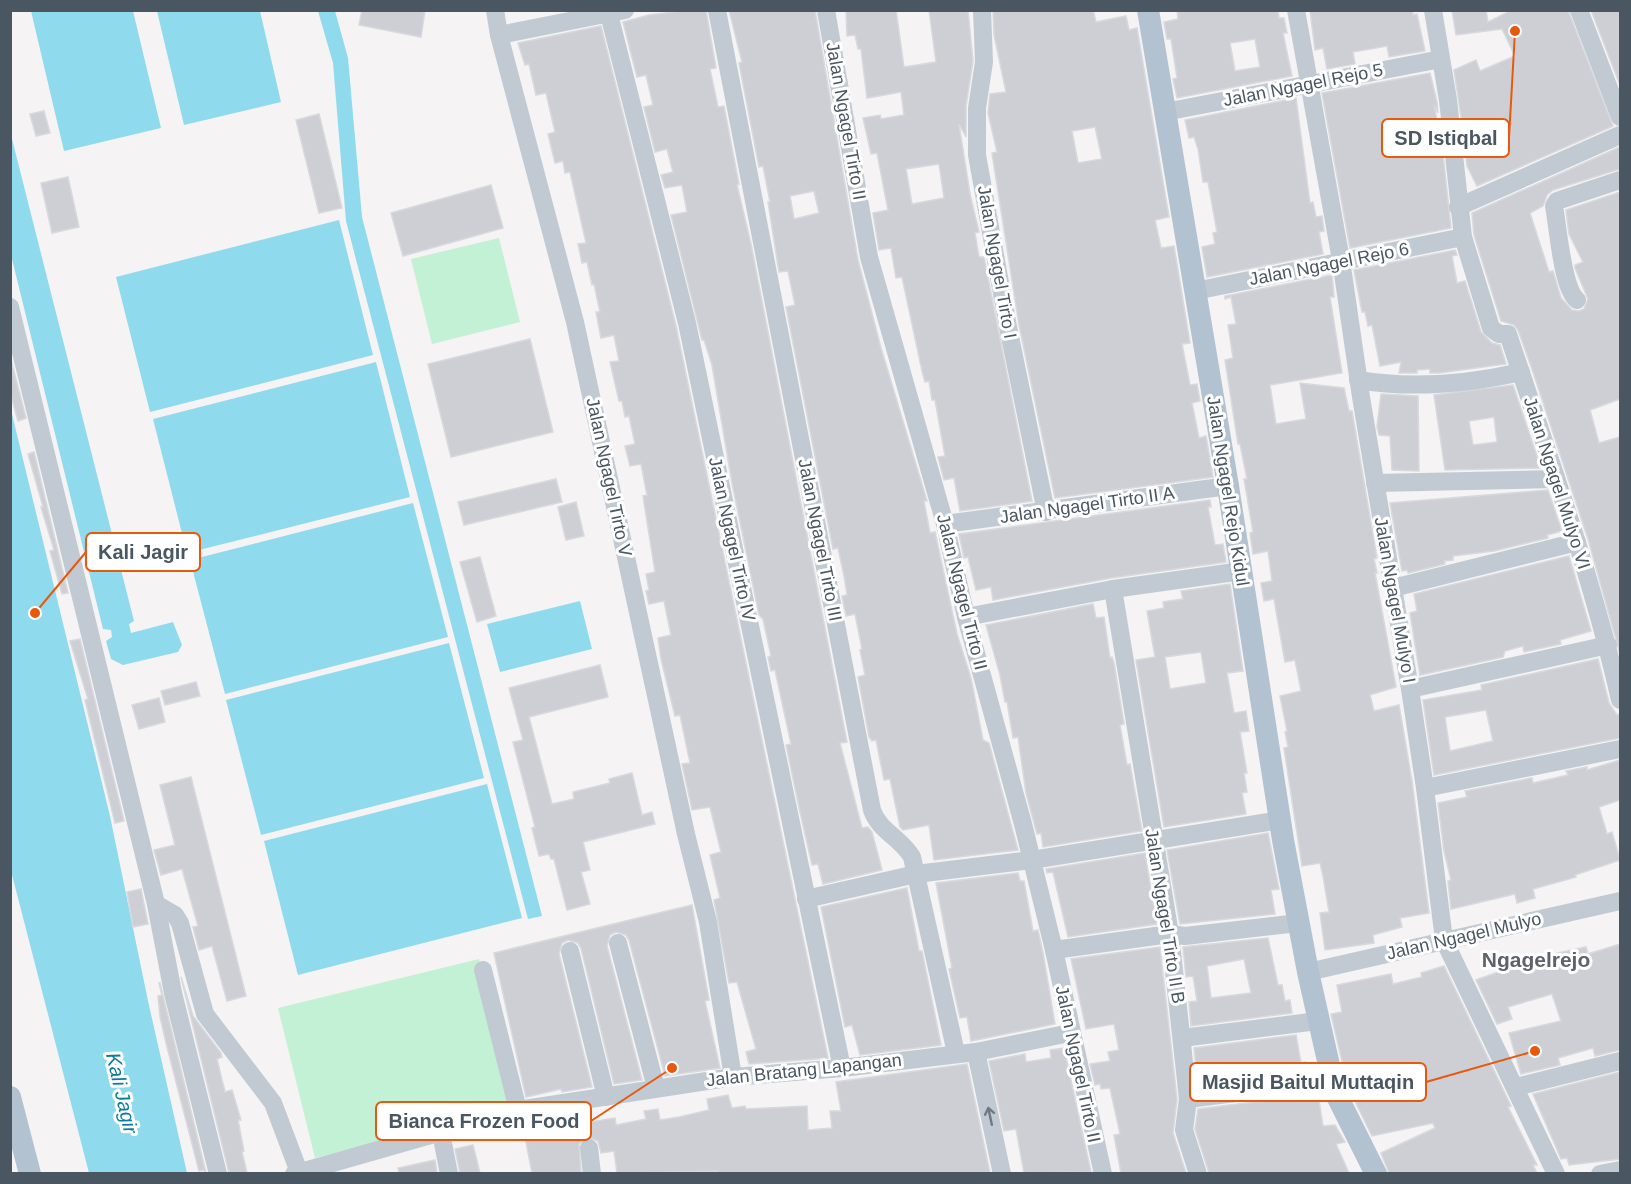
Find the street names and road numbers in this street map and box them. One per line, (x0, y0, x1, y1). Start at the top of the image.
street label: Jalan Ngagel Tirto II (822, 40, 870, 202)
street label: Jalan Ngagel Rejo 5 (1222, 60, 1384, 110)
street label: Jalan Ngagel Tirto I (974, 184, 1020, 340)
street label: Jalan Ngagel Rejo 6 (1248, 239, 1410, 289)
street label: Jalan Ngagel Mulyo VI (1520, 394, 1594, 572)
street label: Jalan Ngagel Rejo Kidul (1203, 395, 1253, 587)
street label: Jalan Ngagel Tirto V (582, 396, 636, 558)
street label: Jalan Ngagel Tirto IV (705, 455, 759, 623)
street label: Jalan Ngagel Tirto III (794, 457, 846, 623)
street label: Jalan Ngagel Tirto II A (998, 483, 1176, 527)
street label: Jalan Ngagel Tirto II (933, 512, 991, 672)
street label: Jalan Ngagel Mulyo I (1371, 515, 1419, 685)
street label: Jalan Ngagel Tirto II B (1141, 827, 1189, 1005)
street label: Jalan Ngagel Mulyo (1385, 908, 1543, 964)
street label: Jalan Ngagel Tirto II (1052, 984, 1104, 1144)
street label: Jalan Bratang Lapangan (705, 1050, 903, 1090)

